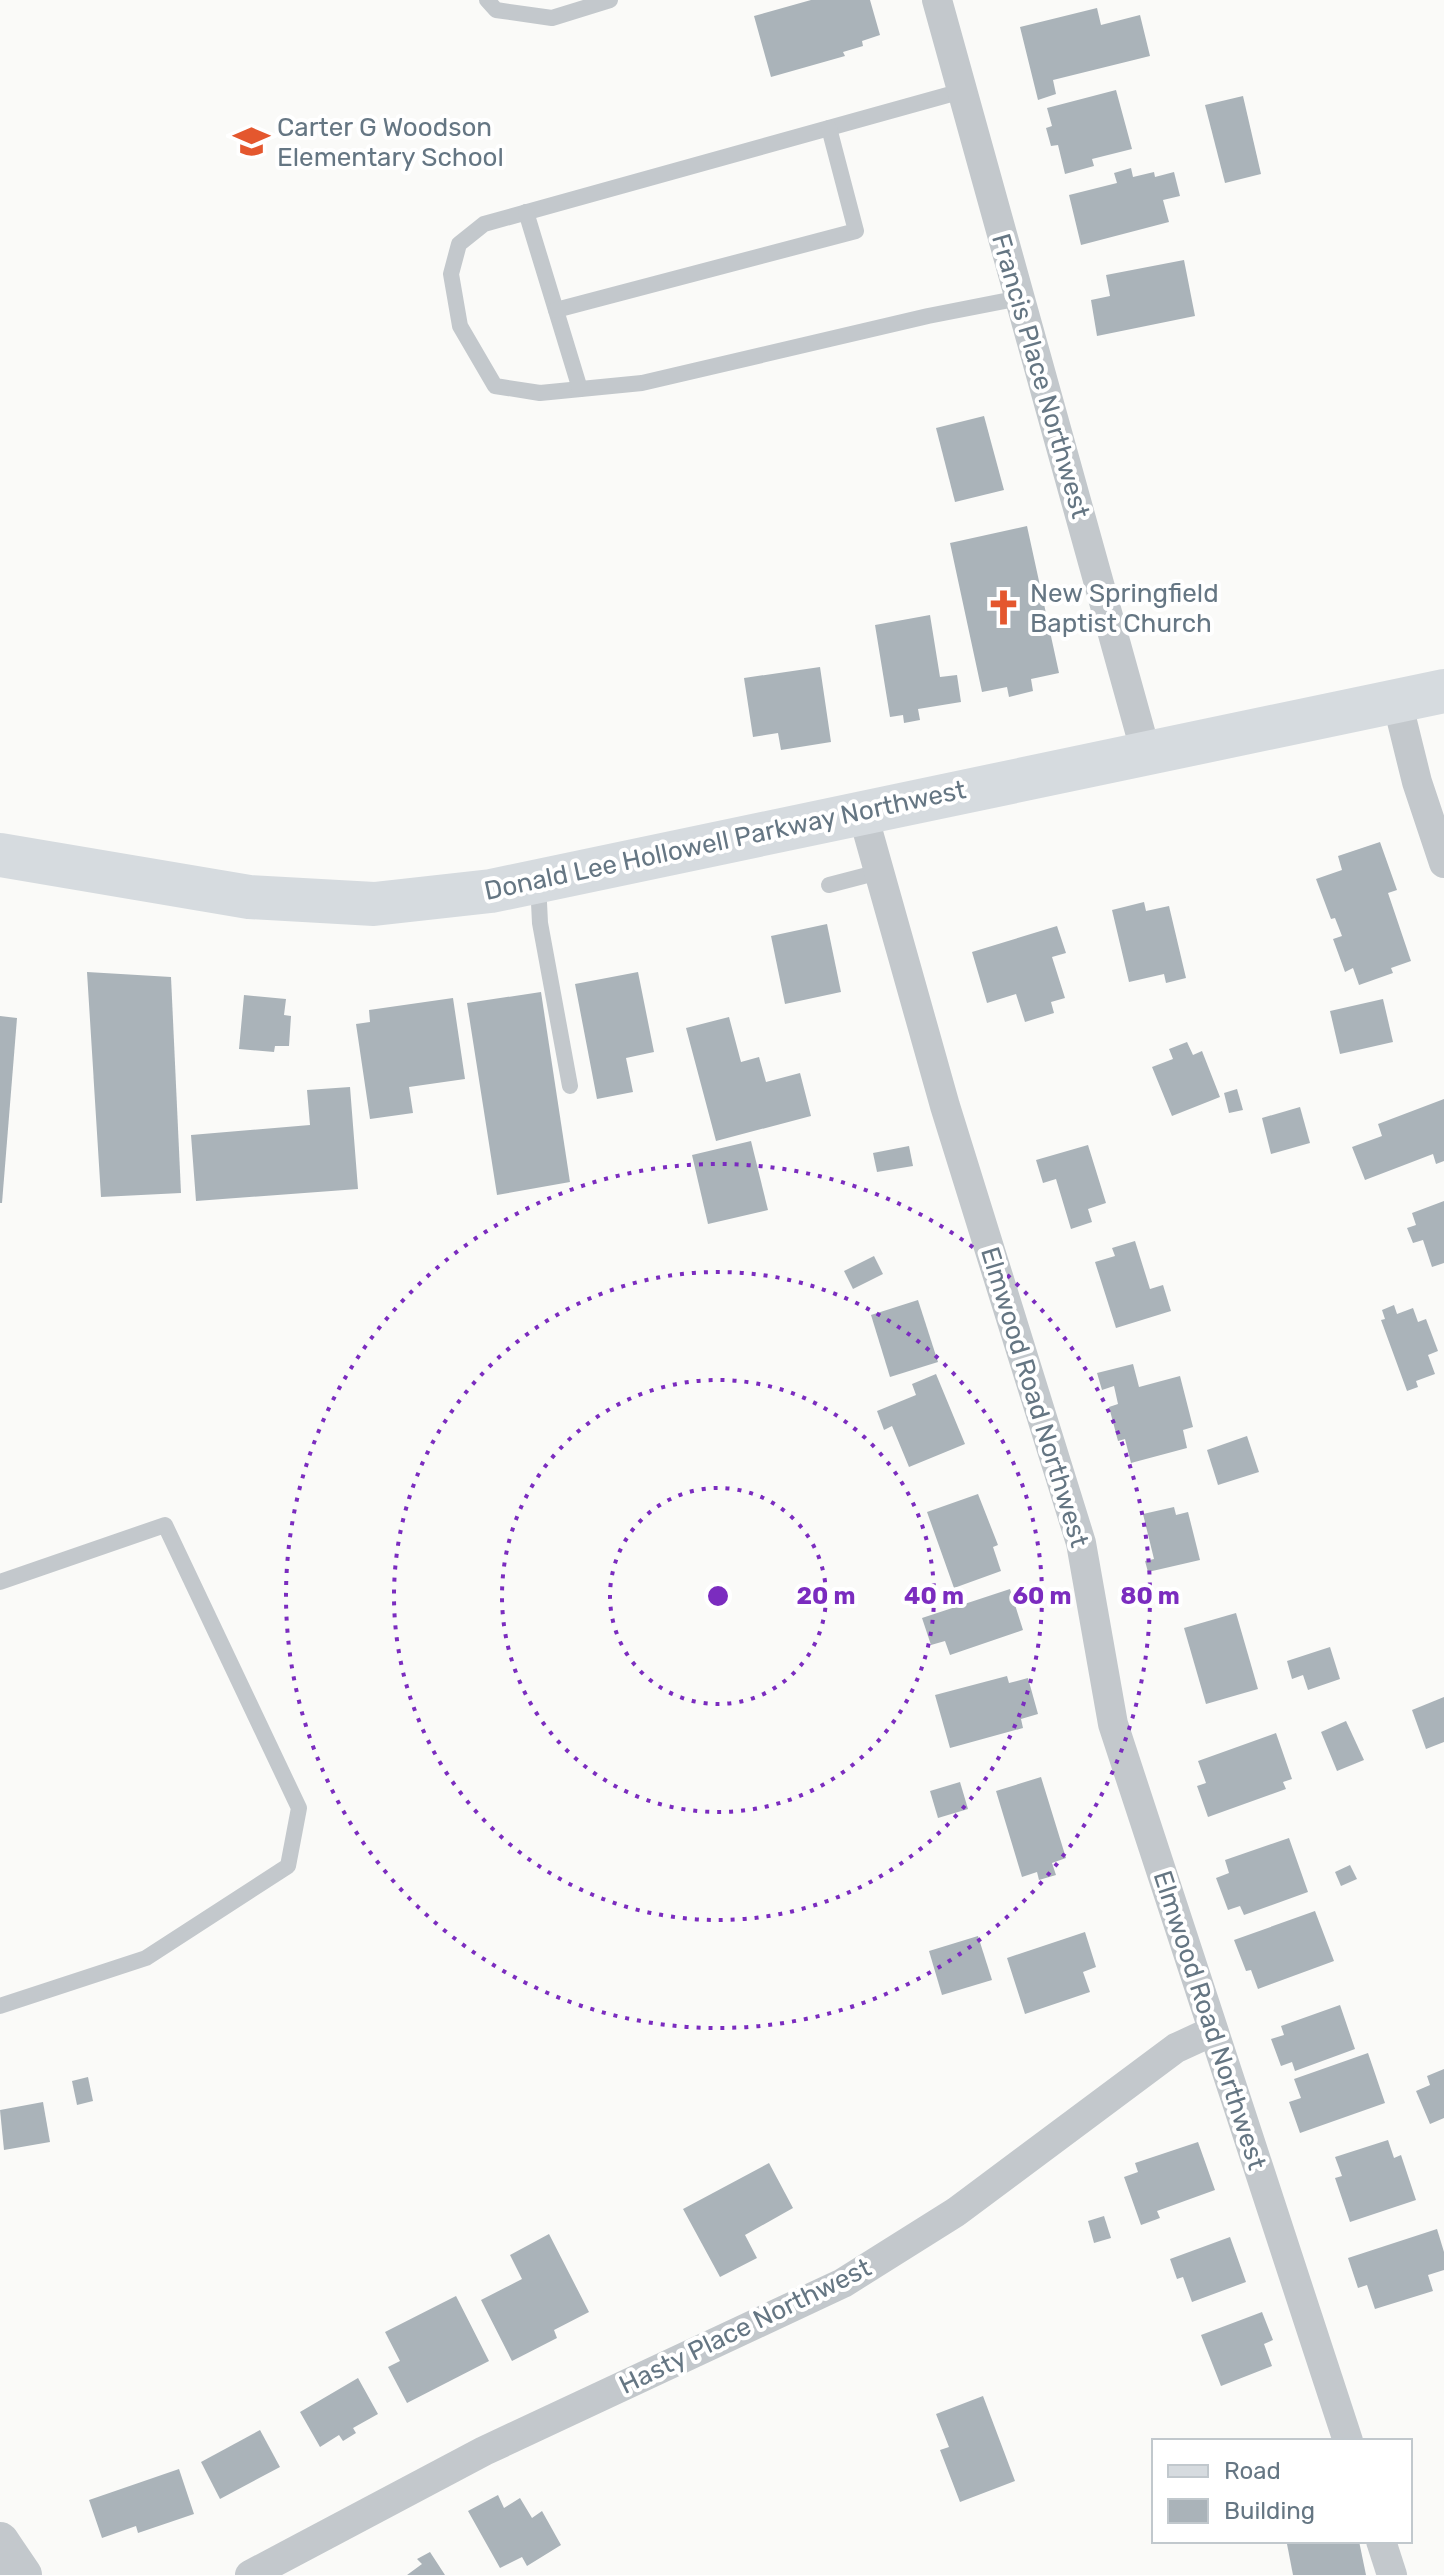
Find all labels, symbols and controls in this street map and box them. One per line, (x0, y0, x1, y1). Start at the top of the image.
place label: Carter G Woodson Elementary School (277, 112, 504, 173)
school or university icon: Carter G Woodson Elementary School (232, 123, 270, 161)
street label: Francis Place Northwest (985, 230, 1096, 522)
place label: New Springfield Baptist Church (1030, 578, 1219, 639)
church icon: New Springfield Baptist Church (985, 589, 1023, 627)
street label: Donald Lee Hollowell Parkway Northwest (482, 774, 969, 907)
street label: Elmwood Road Northwest (974, 1243, 1095, 1551)
centre of rings (704, 1582, 732, 1610)
text: 20 m (796, 1582, 856, 1610)
text: 40 m (904, 1582, 964, 1610)
text: 60 m (1012, 1582, 1072, 1610)
text: 80 m (1120, 1582, 1180, 1610)
street label: Elmwood Road Northwest (1147, 1867, 1273, 2173)
street label: Hasty Place Northwest (614, 2252, 876, 2401)
legend (1152, 2439, 1412, 2543)
text: Road (1224, 2457, 1281, 2485)
text: Building (1224, 2497, 1315, 2525)

